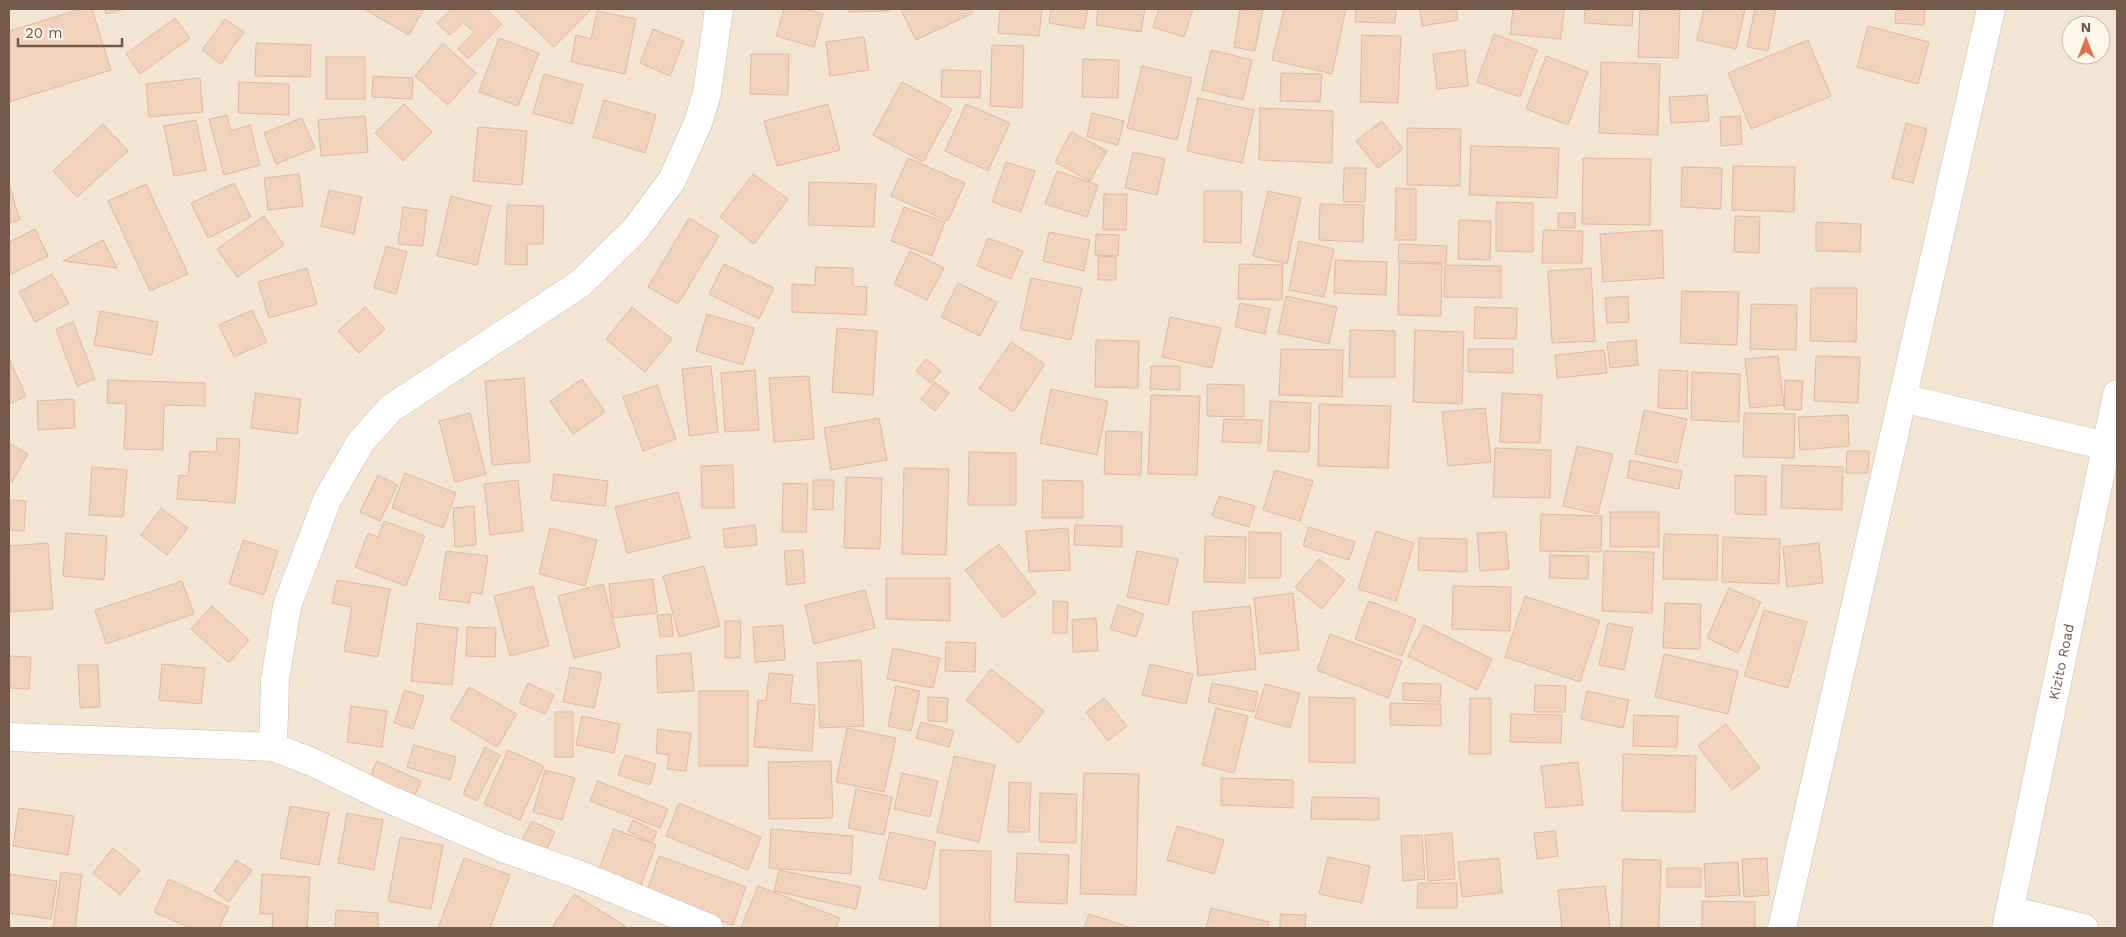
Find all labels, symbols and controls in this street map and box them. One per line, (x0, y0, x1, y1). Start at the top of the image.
scale bar (18, 15, 121, 47)
north arrow (2061, 15, 2111, 65)
text: N (2081, 19, 2091, 35)
text: 20 m (25, 24, 63, 42)
street label: Kizito Road (2046, 622, 2077, 701)

